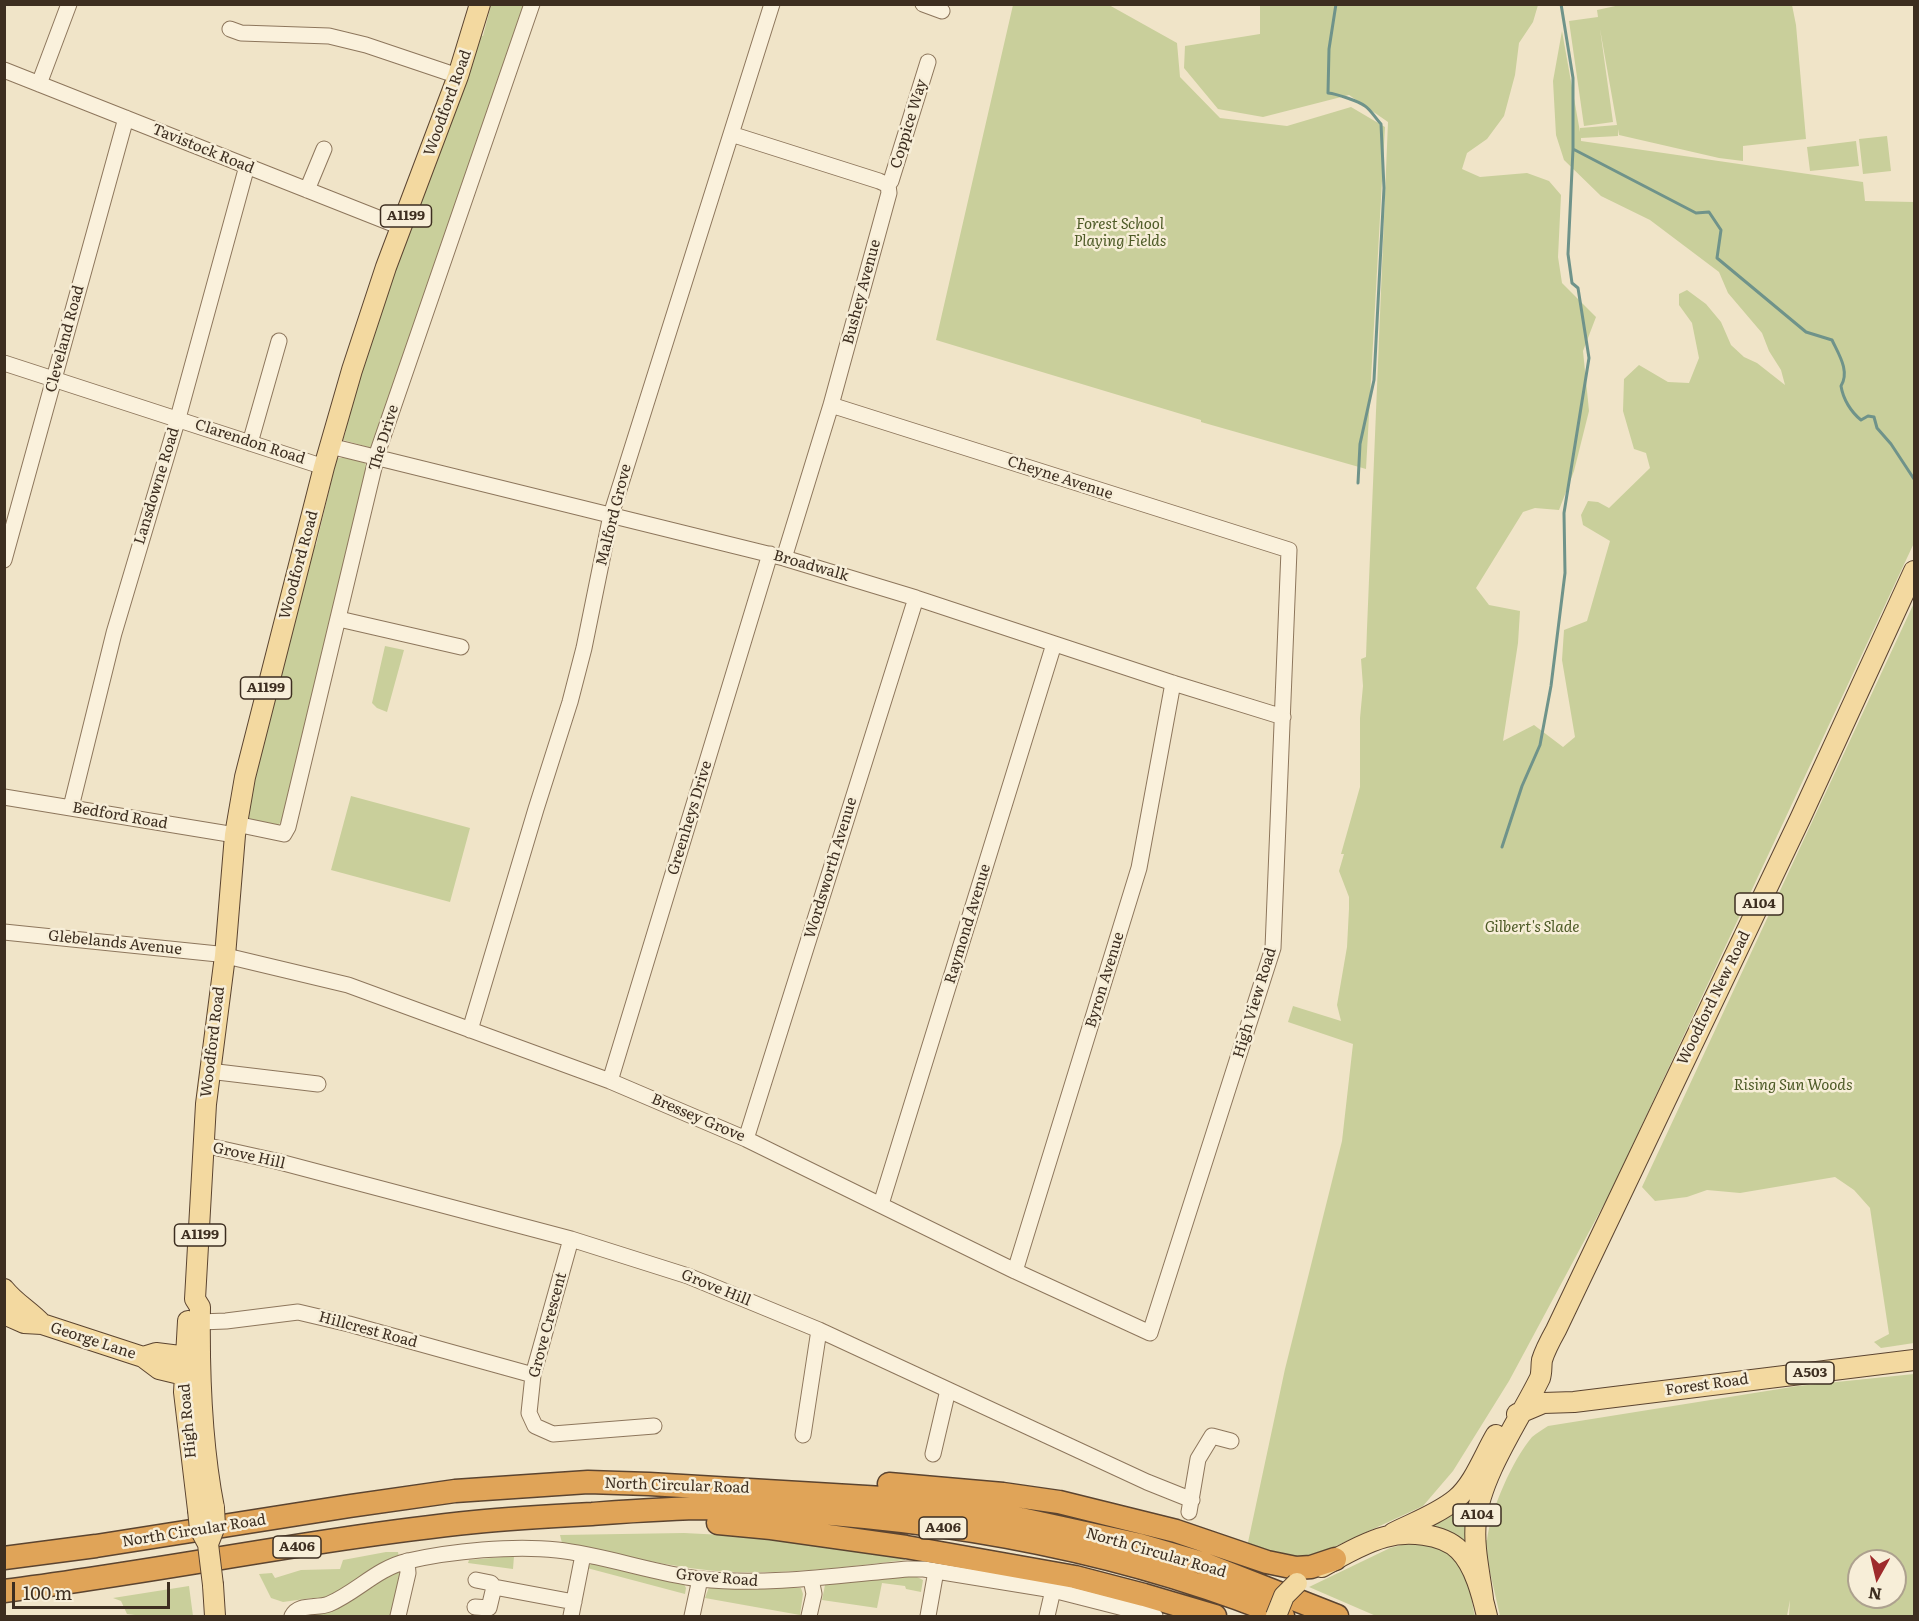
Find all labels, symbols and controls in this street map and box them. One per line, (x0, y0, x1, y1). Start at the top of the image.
street label: Woodford Road (420, 47, 476, 159)
street label: Coppice Way (887, 77, 931, 171)
street label: Tavistock Road (149, 120, 257, 178)
road number: A1199 (380, 205, 432, 227)
park label: Forest School Playing Fields (1074, 216, 1166, 251)
street label: Bushey Avenue (839, 238, 885, 346)
street label: Cleveland Road (42, 283, 88, 395)
street label: The Drive (365, 403, 403, 473)
street label: Clarendon Road (193, 416, 307, 468)
street label: Lansdowne Road (131, 425, 183, 547)
street label: Cheyne Avenue (1005, 452, 1115, 504)
street label: Malford Grove (593, 462, 635, 568)
street label: Woodford Road (276, 509, 322, 621)
street label: Broadwalk (771, 547, 851, 585)
road number: A1199 (240, 677, 292, 699)
street label: Greenheys Drive (664, 759, 716, 877)
street label: Wordsworth Avenue (801, 795, 861, 941)
street label: Bedford Road (71, 799, 169, 833)
street label: Raymond Avenue (941, 862, 995, 986)
road number: A104 (1735, 893, 1783, 915)
park label: Gilbert's Slade (1485, 919, 1579, 937)
street label: Glebelands Avenue (47, 927, 183, 959)
street label: Woodford New Road (1674, 928, 1754, 1068)
street label: Byron Avenue (1082, 930, 1128, 1030)
street label: High View Road (1230, 946, 1280, 1060)
street label: Woodford Road (197, 986, 229, 1098)
park label: Rising Sun Woods (1733, 1077, 1853, 1095)
street label: Bressey Grove (648, 1090, 748, 1146)
street label: Grove Hill (211, 1139, 287, 1173)
road number: A1199 (174, 1224, 226, 1246)
street label: Grove Hill (678, 1266, 754, 1310)
street label: Grove Crescent (525, 1270, 571, 1380)
street label: Hillcrest Road (317, 1308, 419, 1352)
street label: George Lane (48, 1319, 138, 1363)
road number: A503 (1786, 1362, 1834, 1384)
street label: Forest Road (1664, 1370, 1750, 1400)
street label: High Road (176, 1383, 200, 1459)
street label: North Circular Road (604, 1474, 750, 1498)
road number: A104 (1453, 1504, 1501, 1526)
street label: North Circular Road (121, 1511, 267, 1551)
road number: A406 (919, 1517, 967, 1539)
street label: North Circular Road (1084, 1524, 1228, 1582)
road number: A406 (273, 1536, 321, 1558)
north arrow (1847, 1549, 1907, 1609)
street label: Grove Road (675, 1565, 759, 1591)
scale bar (15, 1570, 172, 1608)
text: 100 m (23, 1579, 72, 1606)
text: N (1866, 1582, 1883, 1608)

